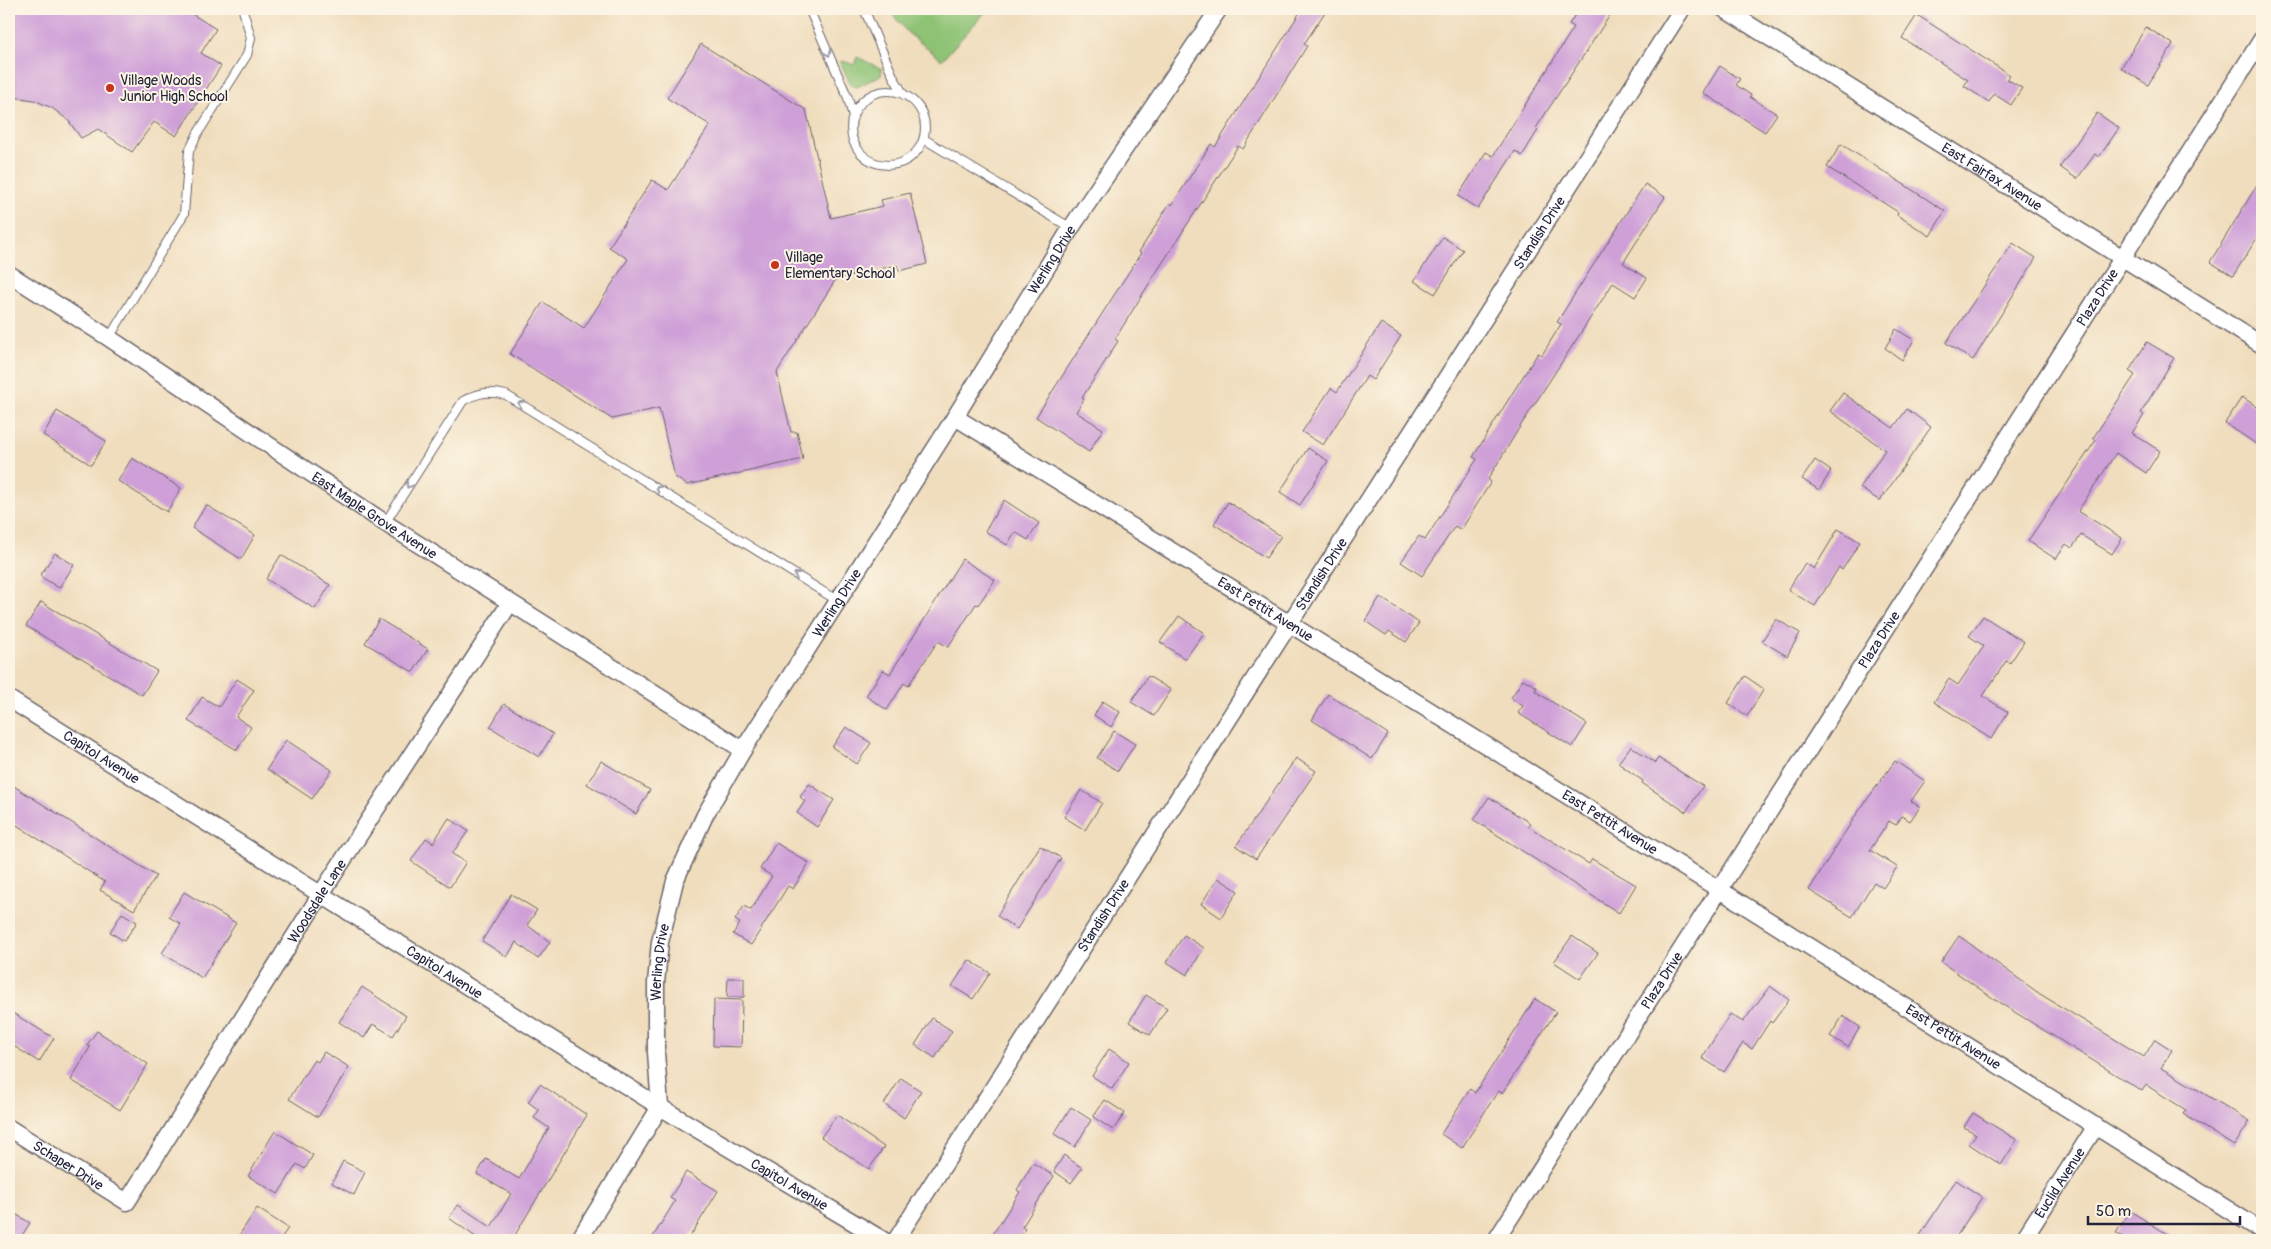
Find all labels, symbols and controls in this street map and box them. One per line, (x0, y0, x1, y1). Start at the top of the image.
one-way arrow (822, 48, 833, 57)
place label: Village Woods Junior High School (120, 72, 228, 105)
marker: Village Woods Junior High School (104, 82, 116, 94)
street label: East Fairfax Avenue (1939, 139, 2045, 214)
street label: Standish Drive (1510, 193, 1569, 272)
street label: Werling Drive (1024, 222, 1079, 297)
place label: Village Elementary School (785, 249, 896, 282)
marker: Village Elementary School (769, 259, 781, 271)
street label: Plaza Drive (2073, 266, 2122, 329)
one-way arrow (517, 400, 526, 410)
street label: East Maple Grove Avenue (309, 468, 440, 562)
one-way arrow (406, 479, 415, 489)
one-way arrow (655, 486, 664, 496)
street label: Standish Drive (1292, 535, 1351, 614)
street label: Werling Drive (809, 566, 865, 640)
one-way arrow (793, 572, 803, 581)
street label: East Pettit Avenue (1215, 573, 1316, 645)
street label: Plaza Drive (1854, 608, 1903, 671)
street label: Capitol Avenue (60, 727, 143, 787)
street label: East Pettit Avenue (1559, 786, 1661, 858)
street label: Woodsdale Lane (284, 856, 350, 946)
street label: Standish Drive (1074, 876, 1133, 955)
street label: Werling Drive (648, 922, 673, 1001)
street label: Capitol Avenue (403, 942, 486, 1002)
street label: Plaza Drive (1637, 949, 1686, 1012)
street label: East Pettit Avenue (1903, 1001, 2004, 1073)
street label: Schaper Drive (30, 1137, 107, 1194)
street label: Euclid Avenue (2031, 1144, 2089, 1221)
street label: Capitol Avenue (748, 1155, 831, 1214)
scale bar (2088, 1194, 2241, 1226)
text: 50 m (2096, 1202, 2131, 1221)

